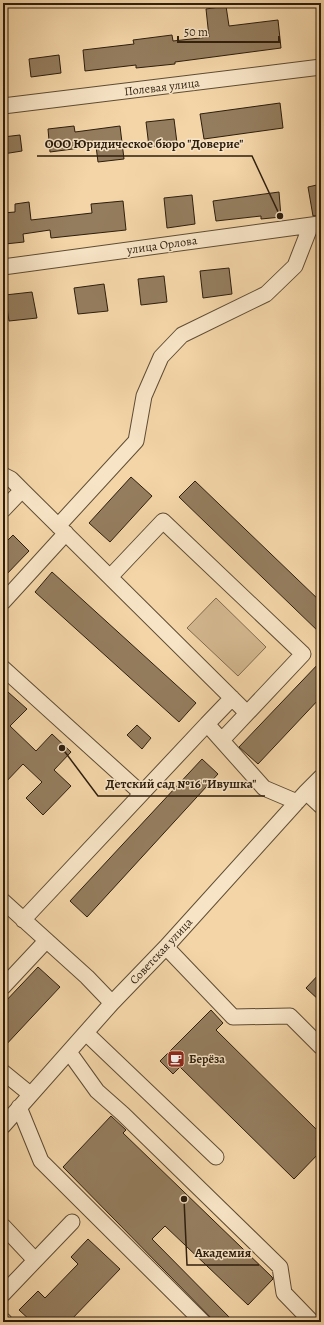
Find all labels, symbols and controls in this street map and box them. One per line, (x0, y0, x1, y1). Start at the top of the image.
scale bar (178, 18, 279, 44)
text: 50 m (184, 24, 208, 40)
street label: Полевая улица (123, 74, 201, 100)
callout: ООО Юридическое бюро "Доверие" (37, 131, 252, 156)
text: ООО Юридическое бюро "Доверие" (45, 135, 243, 152)
street label: улица Орлова (125, 232, 199, 258)
callout: Детский сад №16 "Ивушка" (98, 771, 265, 796)
text: Детский сад №16 "Ивушка" (106, 775, 256, 792)
street label: Советская улица (126, 914, 196, 988)
cafe icon: Берёза (166, 1049, 186, 1069)
place label: Берёза (189, 1051, 225, 1067)
callout: Академия (187, 1240, 259, 1265)
text: Академия (194, 1244, 252, 1261)

